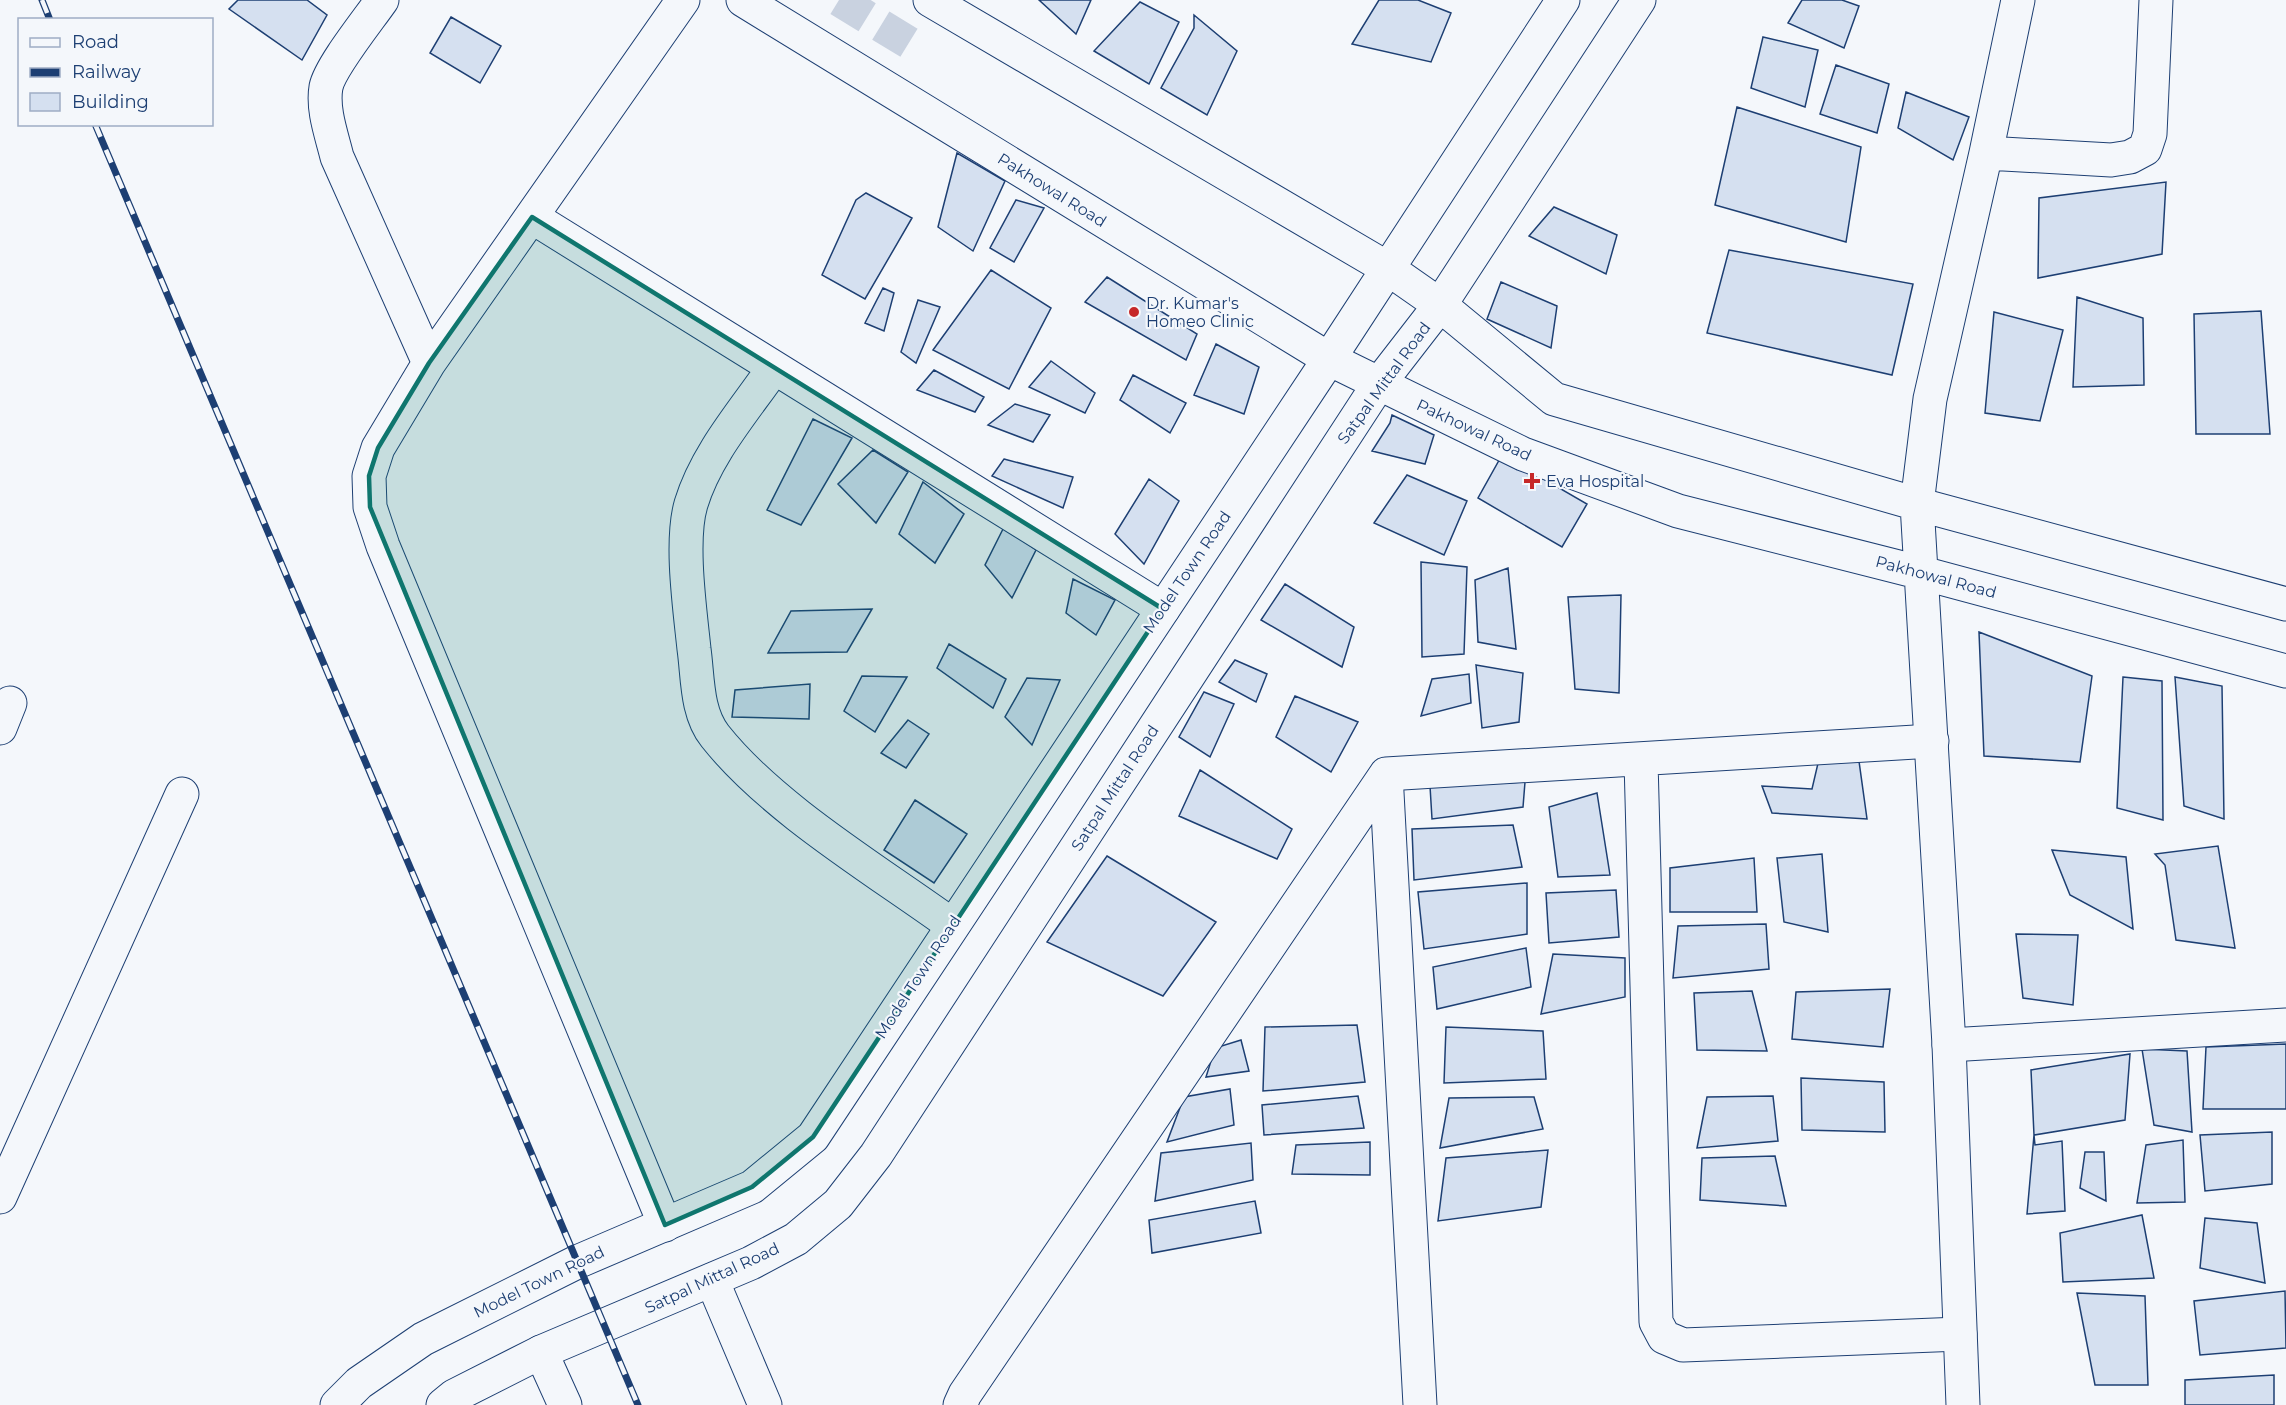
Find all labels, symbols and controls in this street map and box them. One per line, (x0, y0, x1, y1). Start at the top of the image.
legend (18, 18, 213, 126)
text: Road (72, 31, 119, 53)
text: Railway (72, 61, 141, 83)
text: Building (72, 91, 149, 113)
street label: Pakhowal Road (994, 149, 1110, 231)
place label: Dr. Kumar's Homeo Clinic (1146, 294, 1254, 331)
marker: Dr. Kumar's Homeo Clinic (1127, 305, 1141, 319)
street label: Satpal Mittal Road (1333, 318, 1435, 448)
street label: Pakhowal Road (1414, 395, 1534, 465)
marker: Eva Hospital (1523, 472, 1541, 490)
place label: Eva Hospital (1546, 472, 1644, 491)
street label: Model Town Road (1139, 507, 1235, 637)
street label: Pakhowal Road (1873, 552, 1999, 602)
street label: Satpal Mittal Road (1067, 722, 1163, 854)
street label: Model Town Road (871, 912, 965, 1042)
street label: Satpal Mittal Road (642, 1239, 782, 1317)
street label: Model Town Road (470, 1242, 608, 1322)

